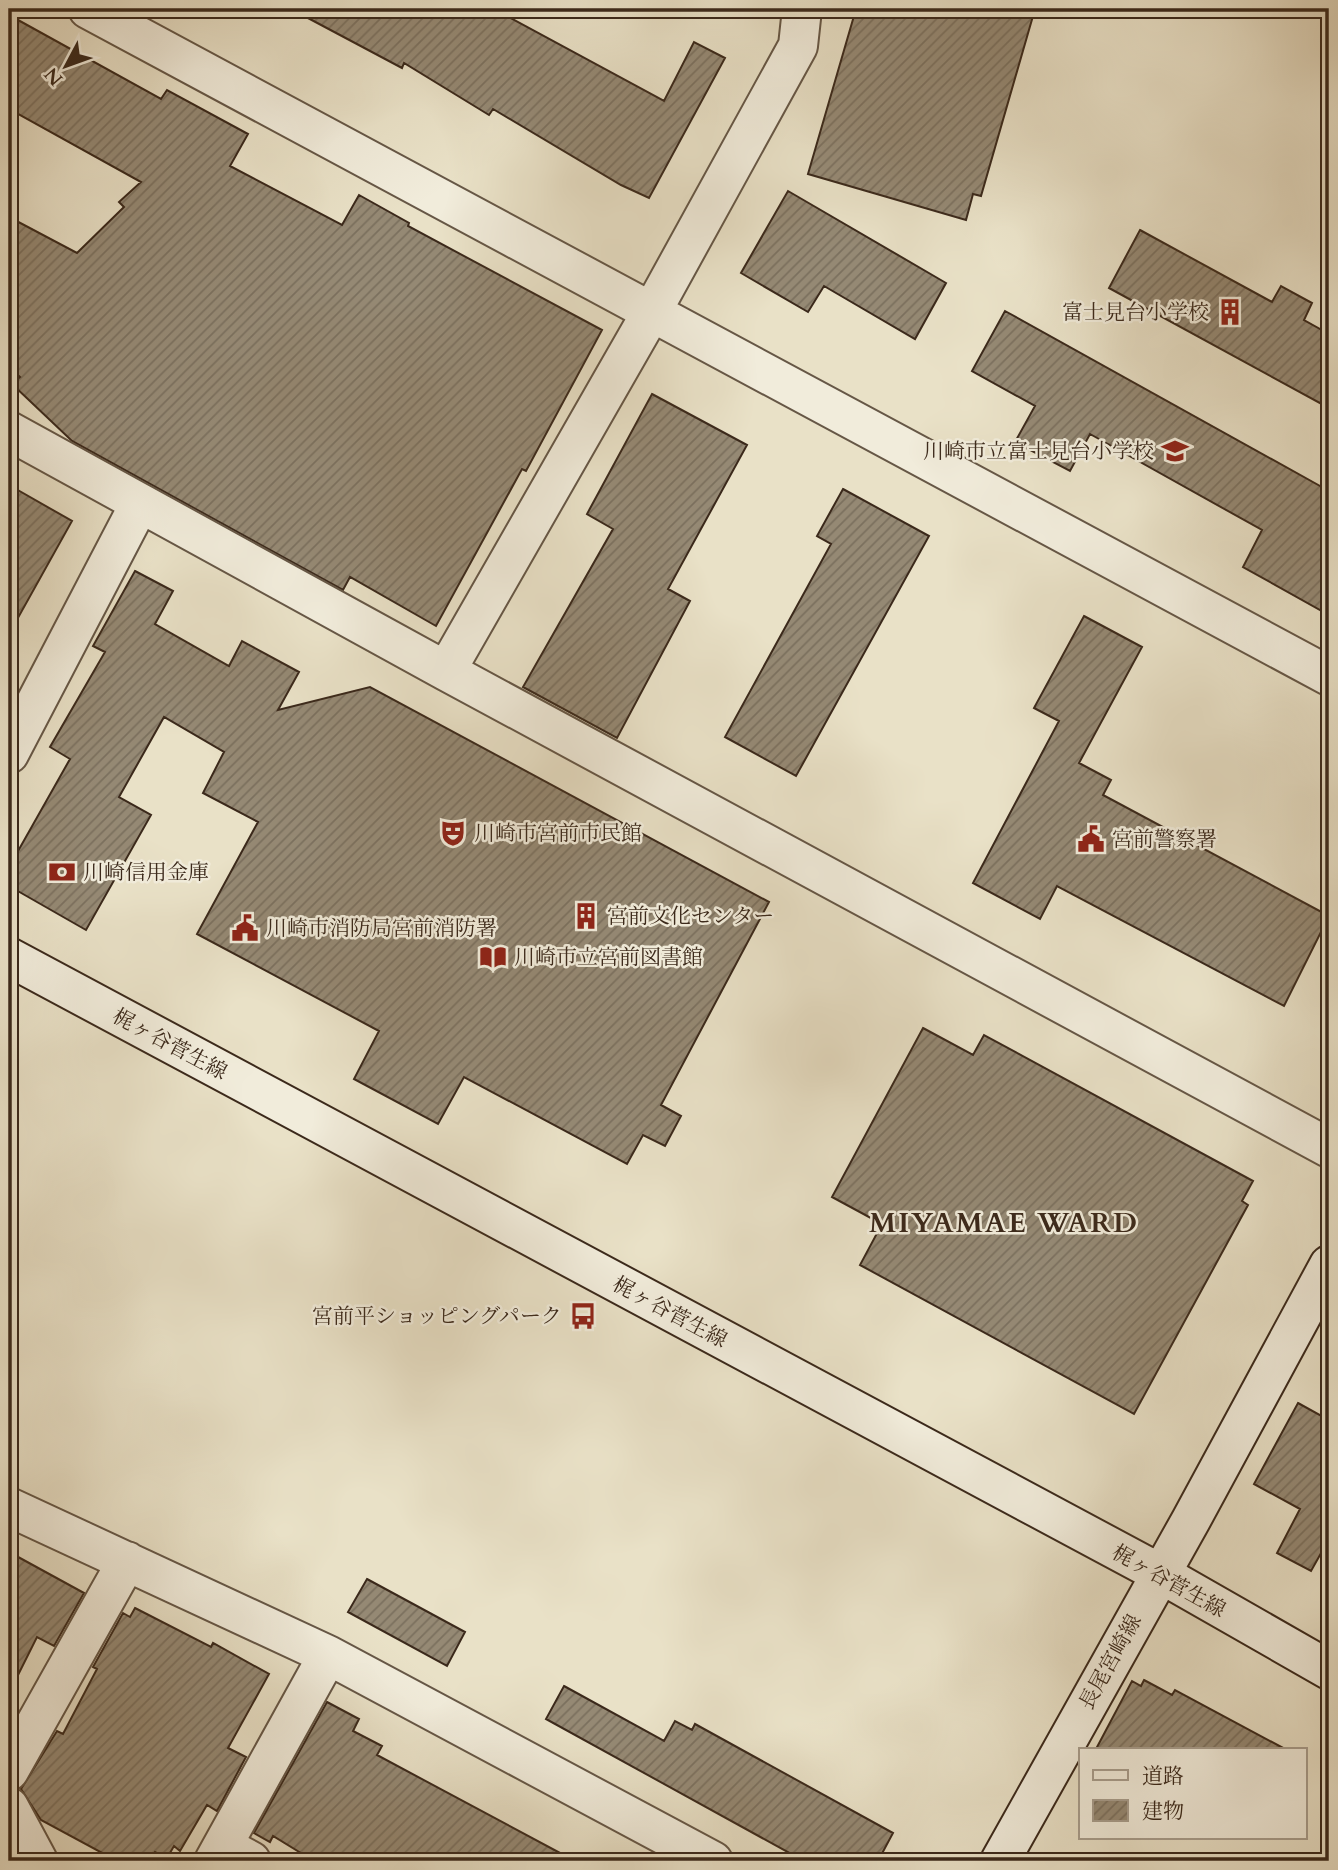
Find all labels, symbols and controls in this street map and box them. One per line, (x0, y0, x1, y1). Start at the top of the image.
north arrow (32, 32, 102, 102)
text: N (38, 61, 69, 91)
building icon: 富士見台小学校 (1215, 297, 1245, 327)
place label: 富士見台小学校 (1062, 298, 1209, 327)
school or university icon: 川崎市立富士見台小学校 (1160, 436, 1190, 466)
place label: 川崎市立富士見台小学校 (923, 437, 1154, 466)
theatre icon: 川崎市宮前市民館 (438, 818, 468, 848)
place label: 川崎市宮前市民館 (474, 819, 642, 848)
public building icon: 宮前警察署 (1076, 824, 1106, 854)
place label: 宮前警察署 (1112, 825, 1217, 854)
bank icon: 川崎信用金庫 (47, 857, 77, 887)
place label: 川崎信用金庫 (83, 858, 209, 887)
building icon: 宮前文化センター (571, 901, 601, 931)
place label: 宮前文化センター (607, 902, 774, 931)
public building icon: 川崎市消防局宮前消防署 (230, 913, 260, 943)
place label: 川崎市消防局宮前消防署 (266, 914, 497, 943)
library icon: 川崎市立宮前図書館 (478, 942, 508, 972)
place label: 川崎市立宮前図書館 (514, 943, 703, 972)
street label: 梶ヶ谷菅生線 (107, 1002, 232, 1087)
district label: MIYAMAE WARD (869, 1204, 1139, 1242)
street label: 梶ヶ谷菅生線 (607, 1270, 732, 1355)
bus stop icon: 宮前平ショッピングパーク (568, 1301, 598, 1331)
place label: 宮前平ショッピングパーク (312, 1302, 562, 1331)
street label: 梶ヶ谷菅生線 (1107, 1538, 1231, 1625)
street label: 長尾宮崎線 (1072, 1609, 1149, 1715)
legend (1079, 1748, 1306, 1839)
text: 道路 (1142, 1762, 1184, 1791)
text: 建物 (1142, 1797, 1184, 1826)

